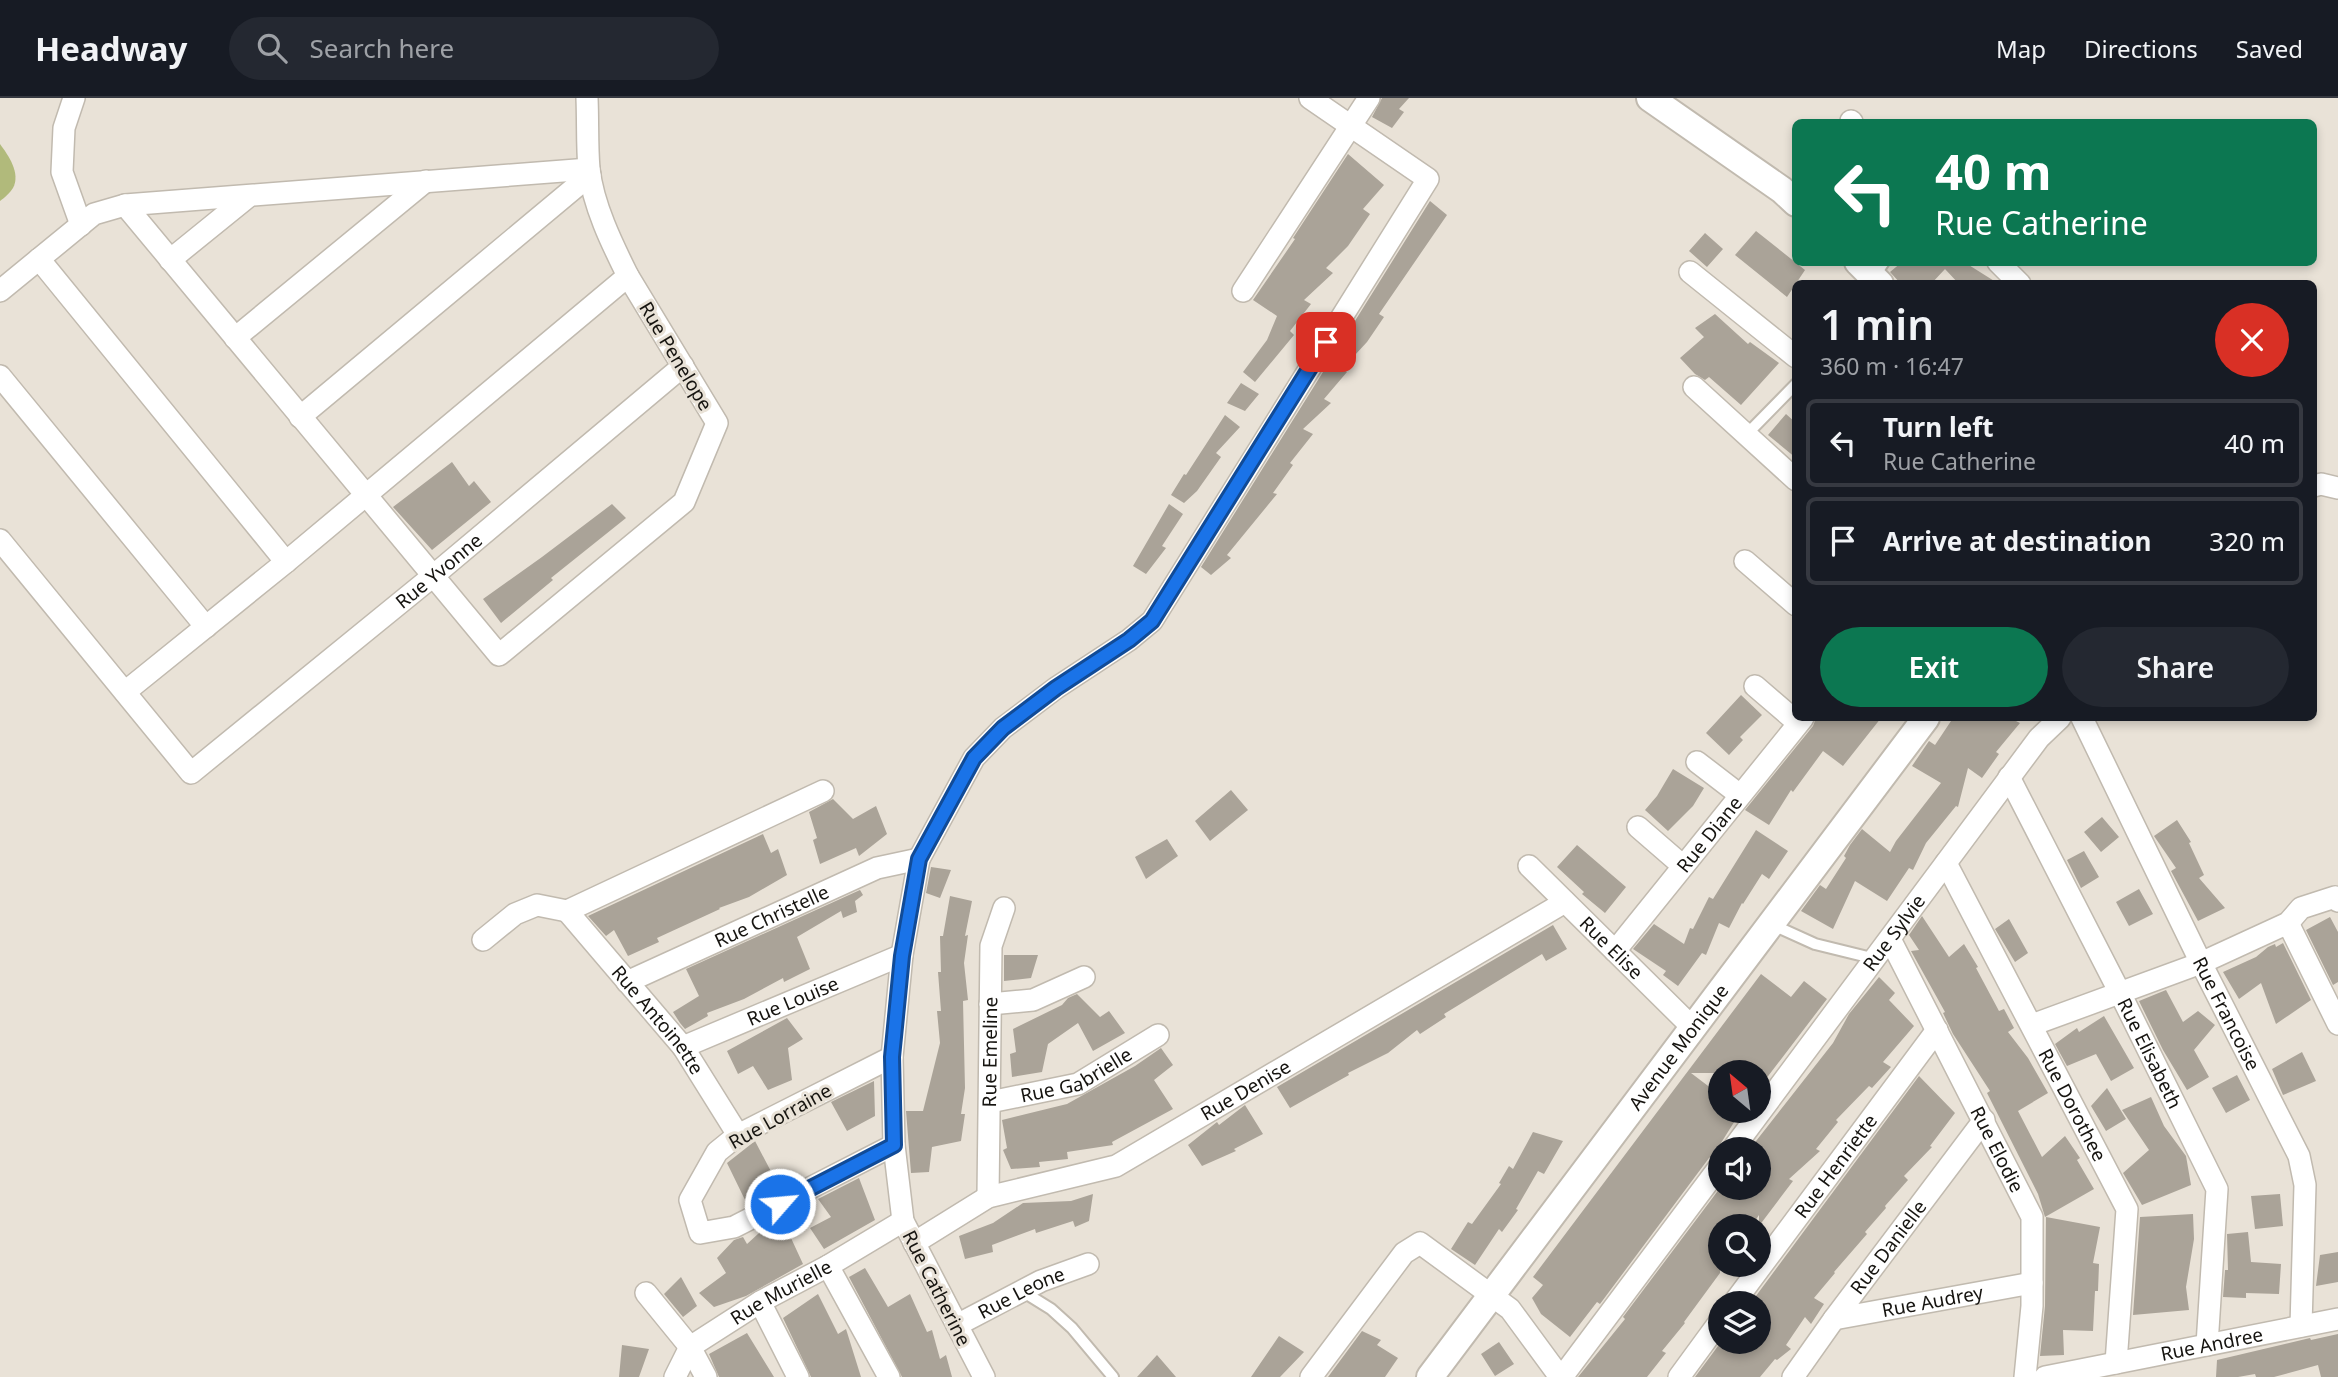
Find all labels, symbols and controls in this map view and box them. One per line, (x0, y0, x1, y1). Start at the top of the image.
search box (229, 17, 719, 80)
text: Headway (35, 26, 187, 71)
icon: search (253, 29, 291, 67)
text: Search here (309, 30, 454, 66)
text: Map (1996, 32, 2046, 65)
text: Directions (2084, 32, 2198, 65)
text: Saved (2236, 32, 2303, 65)
text: 40 m (1935, 138, 2052, 204)
icon: left (1820, 147, 1911, 238)
text: Rue Catherine (1935, 201, 2148, 244)
text: 1 min (1820, 295, 1934, 352)
street label: Rue Penelope (633, 297, 719, 415)
button: close (2215, 303, 2289, 377)
pin (1296, 312, 1356, 372)
icon: arrive (1307, 323, 1345, 361)
text: 360 m · 16:47 (1820, 350, 1964, 382)
text: Turn left (1883, 409, 1994, 445)
icon: left (1824, 424, 1862, 462)
text: 40 m (2224, 425, 2285, 461)
text: Rue Catherine (1883, 445, 2036, 477)
icon: arrive (1824, 522, 1862, 560)
text: Arrive at destination (1883, 523, 2152, 559)
text: 320 m (2209, 523, 2285, 559)
street label: Rue Yvonne (390, 527, 488, 615)
button: Exit (1820, 627, 2048, 707)
button: Share (2062, 627, 2289, 707)
street label: Rue Diane (1670, 791, 1748, 878)
street label: Rue Christelle (710, 879, 833, 953)
street label: Rue Sylvie (1857, 889, 1931, 976)
street label: Rue Elise (1574, 910, 1649, 985)
street label: Rue Francoise (2187, 952, 2266, 1075)
street label: Rue Antoinette (606, 960, 710, 1079)
street label: Rue Louise (743, 970, 843, 1032)
street label: Avenue Monique (1622, 979, 1734, 1115)
street label: Rue Elisabeth (2111, 993, 2188, 1113)
street label: Rue Emeline (976, 997, 1003, 1107)
street label: Rue Gabrielle (1018, 1041, 1137, 1108)
street label: Rue Dorothee (2032, 1044, 2113, 1166)
street label: Rue Denise (1196, 1053, 1295, 1127)
north arrow (1708, 1060, 1771, 1124)
map controls (1708, 1060, 1771, 1354)
street label: Rue Lorraine (724, 1077, 836, 1155)
street label: Rue Elodie (1964, 1102, 2030, 1197)
street label: Rue Henriette (1788, 1109, 1883, 1223)
button: sound (1708, 1137, 1771, 1200)
position arrow (743, 1167, 817, 1241)
street label: Rue Danielle (1844, 1195, 1932, 1300)
button: search (1708, 1214, 1771, 1277)
street label: Rue Catherine (897, 1226, 977, 1350)
street label: Rue Murielle (725, 1253, 836, 1331)
street label: Rue Leone (973, 1261, 1068, 1325)
street label: Rue Audrey (1880, 1279, 1985, 1323)
button: layers (1708, 1291, 1771, 1354)
street label: Rue Andree (2158, 1321, 2265, 1367)

